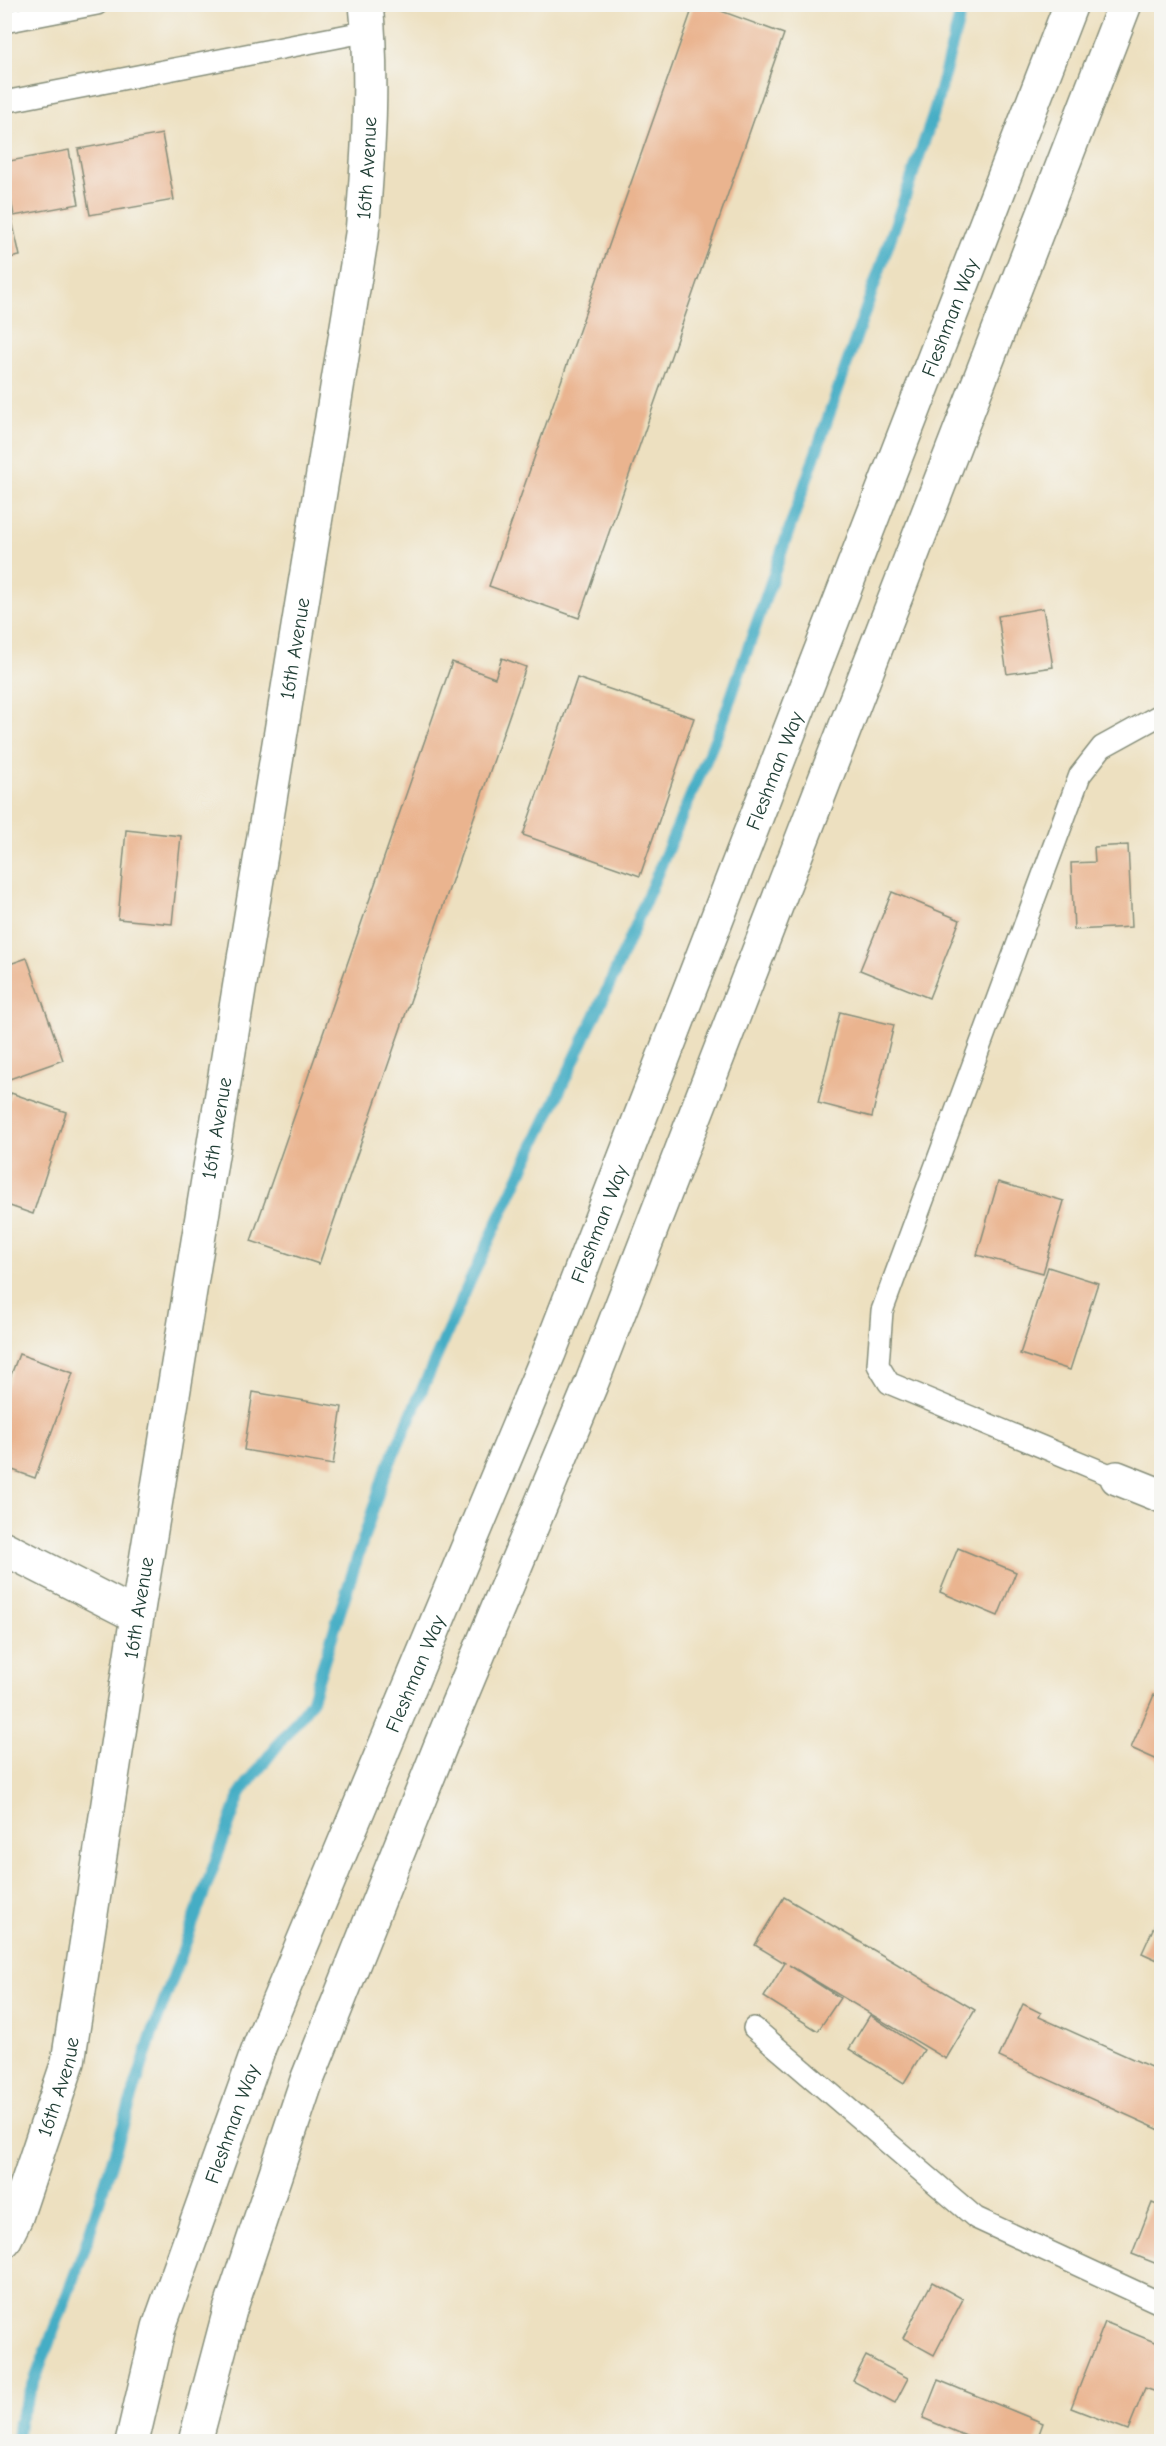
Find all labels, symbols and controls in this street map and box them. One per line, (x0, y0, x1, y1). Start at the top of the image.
street label: 16th Avenue (352, 116, 381, 220)
street label: Fleshman Way (917, 255, 983, 380)
street label: 16th Avenue (275, 596, 315, 701)
street label: Fleshman Way (742, 708, 808, 833)
street label: 16th Avenue (197, 1076, 237, 1181)
street label: Fleshman Way (566, 1162, 633, 1287)
street label: 16th Avenue (120, 1555, 158, 1660)
street label: Fleshman Way (381, 1612, 450, 1736)
street label: 16th Avenue (33, 2035, 84, 2140)
street label: Fleshman Way (200, 2061, 264, 2187)

